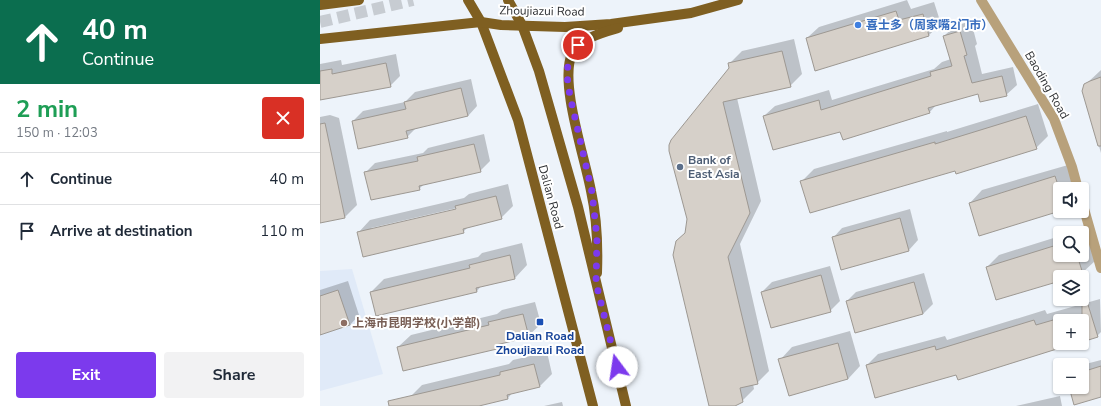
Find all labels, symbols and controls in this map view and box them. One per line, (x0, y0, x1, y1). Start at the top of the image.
street label: Zhoujiazui Road (499, 2, 585, 20)
text: 40 m (82, 11, 148, 49)
icon: ahead (16, 16, 68, 68)
place label: 喜士多（周家嘴2门市） (866, 17, 993, 33)
marker: 喜士多（周家嘴2门市） (853, 20, 863, 30)
pin (561, 28, 595, 62)
icon: arrive (567, 34, 589, 56)
text: Continue (82, 47, 154, 71)
street label: Baoding Road (1021, 48, 1073, 122)
text: 2 min (16, 93, 78, 125)
button: close (262, 97, 304, 139)
text: 150 m · 12:03 (16, 124, 98, 142)
place label: Bank of East Asia (688, 152, 740, 182)
marker: Bank of East Asia (675, 162, 685, 172)
street label: Dalian Road (535, 163, 567, 231)
icon: ahead (16, 168, 38, 190)
text: Continue (50, 169, 112, 189)
text: 40 m (269, 169, 304, 189)
map controls (1053, 182, 1089, 394)
button: sound (1053, 182, 1089, 218)
icon: arrive (16, 220, 38, 242)
text: Arrive at destination (50, 221, 193, 241)
text: 110 m (260, 221, 304, 241)
button: search (1053, 226, 1089, 262)
button: layers (1053, 270, 1089, 306)
button: + (1053, 314, 1089, 350)
place label: 上海市昆明学校(小学部) (352, 315, 481, 331)
marker: Dalian Road Zhoujiazui Road (535, 317, 545, 327)
marker: 上海市昆明学校(小学部) (339, 318, 349, 328)
place label: Dalian Road Zhoujiazui Road (496, 328, 584, 358)
position arrow (596, 346, 638, 388)
button: Exit (16, 352, 156, 398)
button: Share (164, 352, 304, 398)
button: − (1053, 358, 1089, 394)

